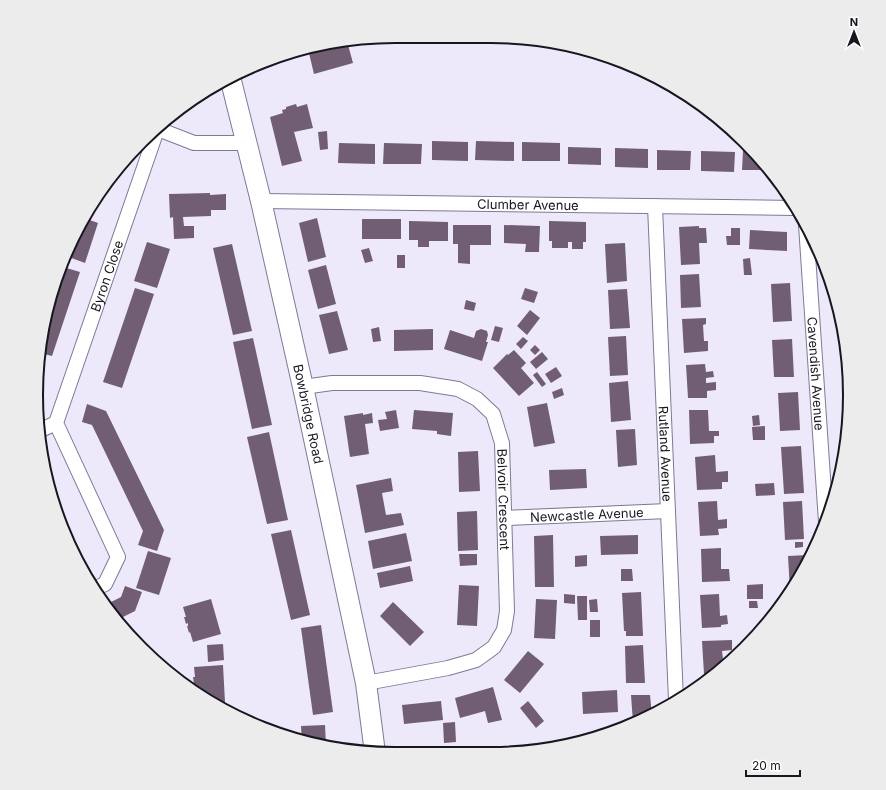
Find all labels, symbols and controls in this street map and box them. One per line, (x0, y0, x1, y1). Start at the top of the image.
north arrow (834, 12, 874, 52)
text: N (850, 15, 858, 29)
street label: Clumber Avenue (477, 196, 579, 213)
street label: Byron Close (87, 238, 126, 314)
street label: Cavendish Avenue (804, 316, 828, 431)
street label: Bowbridge Road (290, 363, 327, 465)
street label: Rutland Avenue (656, 406, 676, 502)
street label: Belvoir Crescent (494, 448, 513, 550)
street label: Newcastle Avenue (530, 504, 644, 525)
scale bar (746, 752, 800, 778)
text: 20 m (752, 758, 781, 773)

